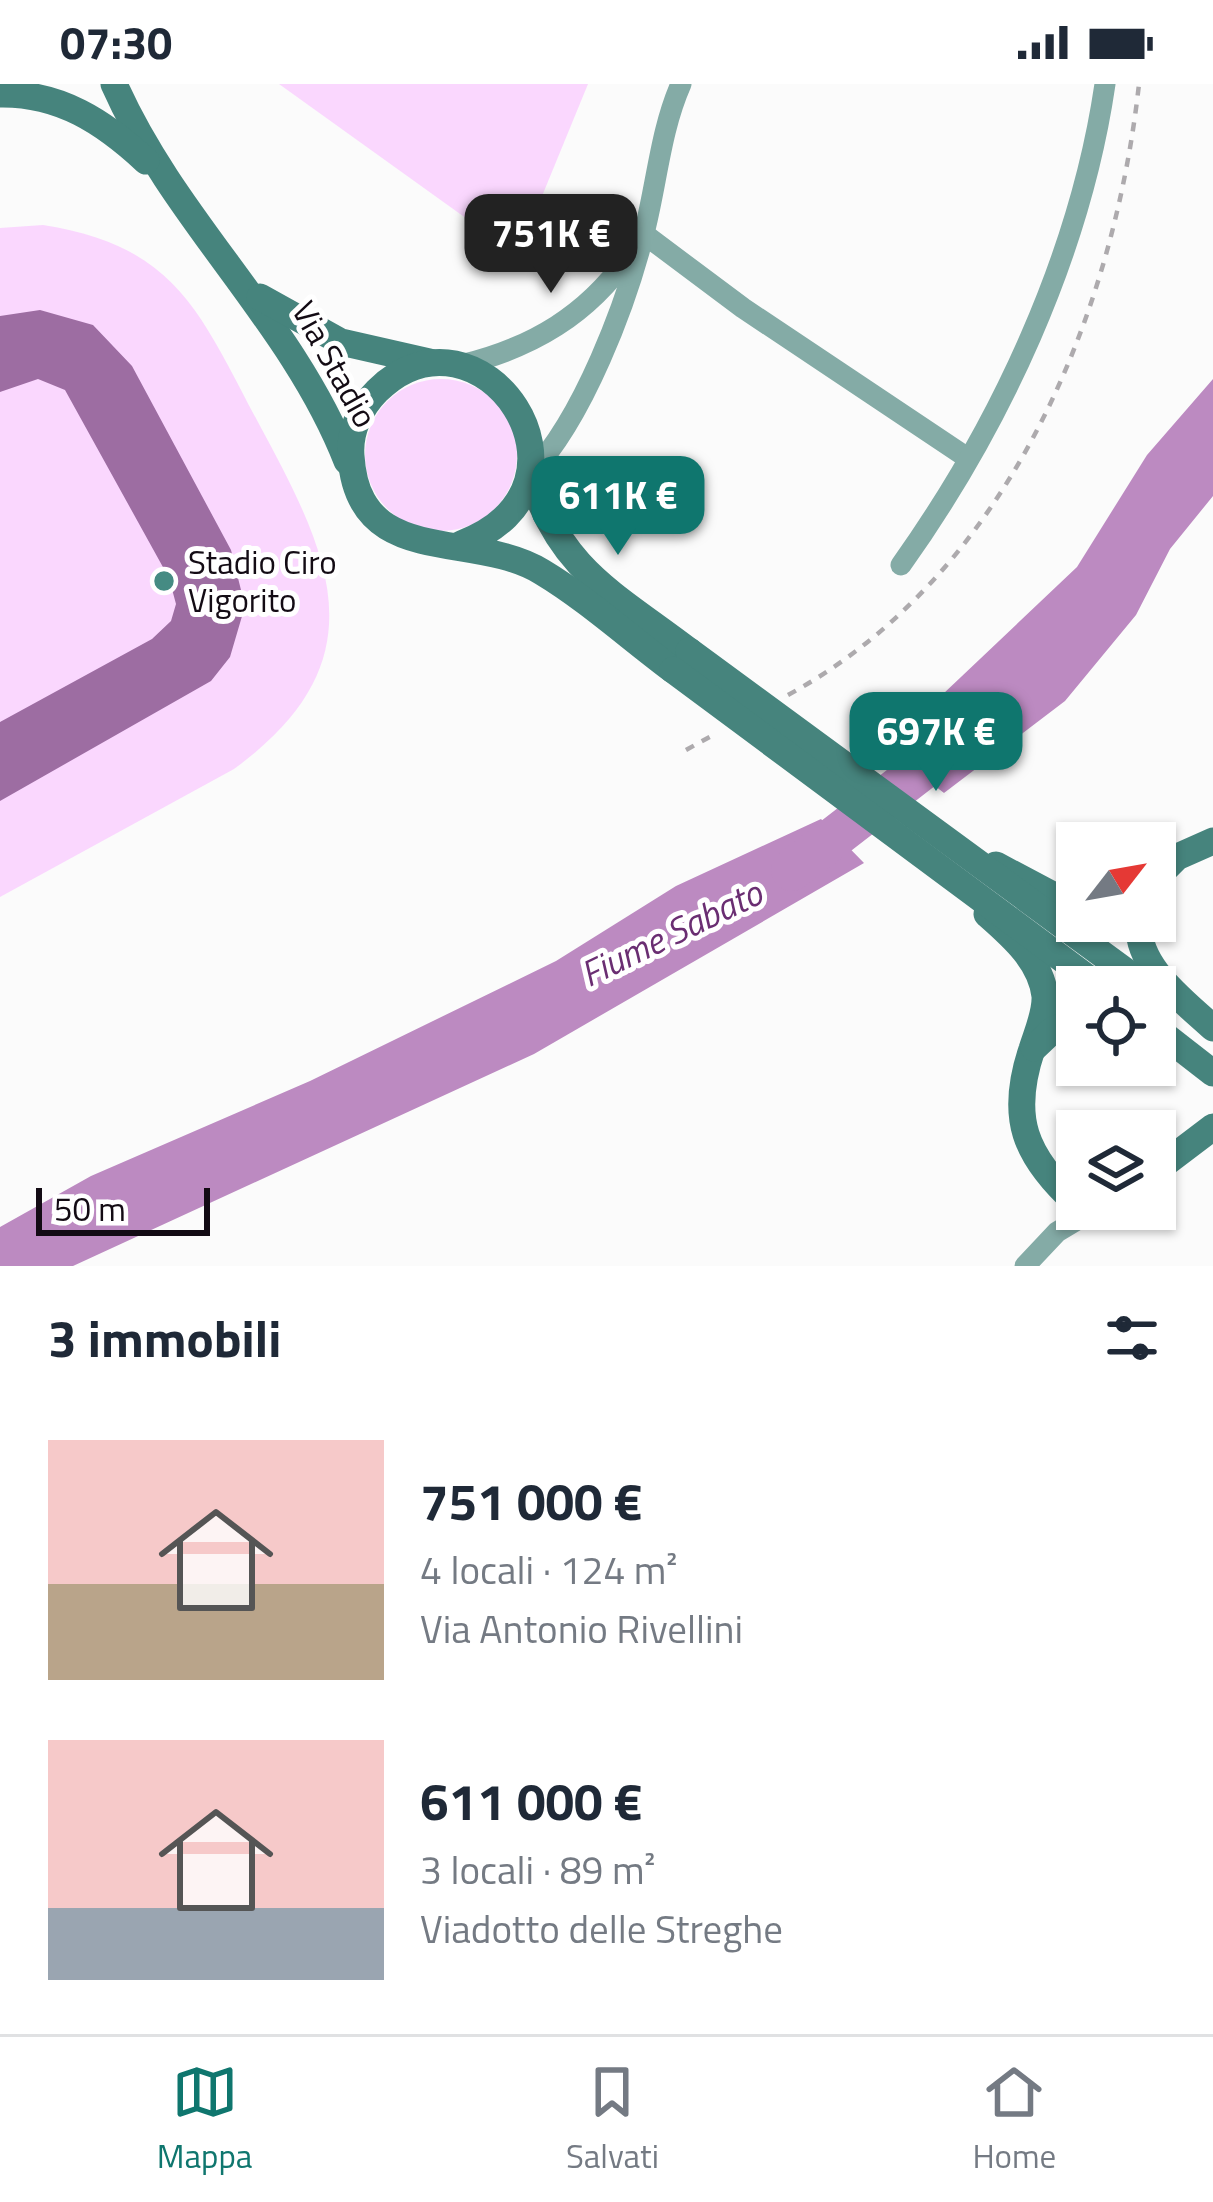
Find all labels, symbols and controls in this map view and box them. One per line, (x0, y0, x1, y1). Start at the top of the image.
text: 07:30 (60, 8, 172, 76)
pin: 751K € (453, 194, 649, 296)
text: 751K € (491, 203, 611, 262)
street label: Via Stadio (280, 292, 390, 436)
pin: 611K € (520, 456, 716, 558)
text: 611K € (558, 465, 678, 524)
place label: Stadio Ciro Vigorito (188, 537, 337, 625)
marker: Stadio Ciro Vigorito (151, 568, 177, 594)
pin: 697K € (838, 692, 1034, 794)
text: 697K € (876, 701, 996, 760)
north arrow (1056, 822, 1176, 942)
map controls (1056, 822, 1176, 1230)
water label: Fiume Sabato (571, 864, 772, 1000)
button: locate (1056, 966, 1176, 1086)
button: layers (1056, 1110, 1176, 1230)
scale bar (36, 1182, 210, 1235)
text: 50 m (54, 1184, 126, 1234)
text: 3 immobili (48, 1299, 281, 1377)
icon: filters (1099, 1305, 1165, 1371)
text: 751 000 € (420, 1462, 642, 1540)
icon: home (144, 1488, 288, 1632)
text: 4 locali · 124 m² (420, 1540, 677, 1599)
text: Via Antonio Rivellini (420, 1599, 743, 1658)
text: 611 000 € (420, 1762, 642, 1840)
icon: home (144, 1788, 288, 1932)
text: 3 locali · 89 m² (420, 1840, 656, 1899)
text: Viadotto delle Streghe (420, 1899, 783, 1958)
tab: Mappa (157, 2059, 252, 2181)
tab: Salvati (566, 2059, 659, 2181)
tab: Home (972, 2059, 1056, 2181)

